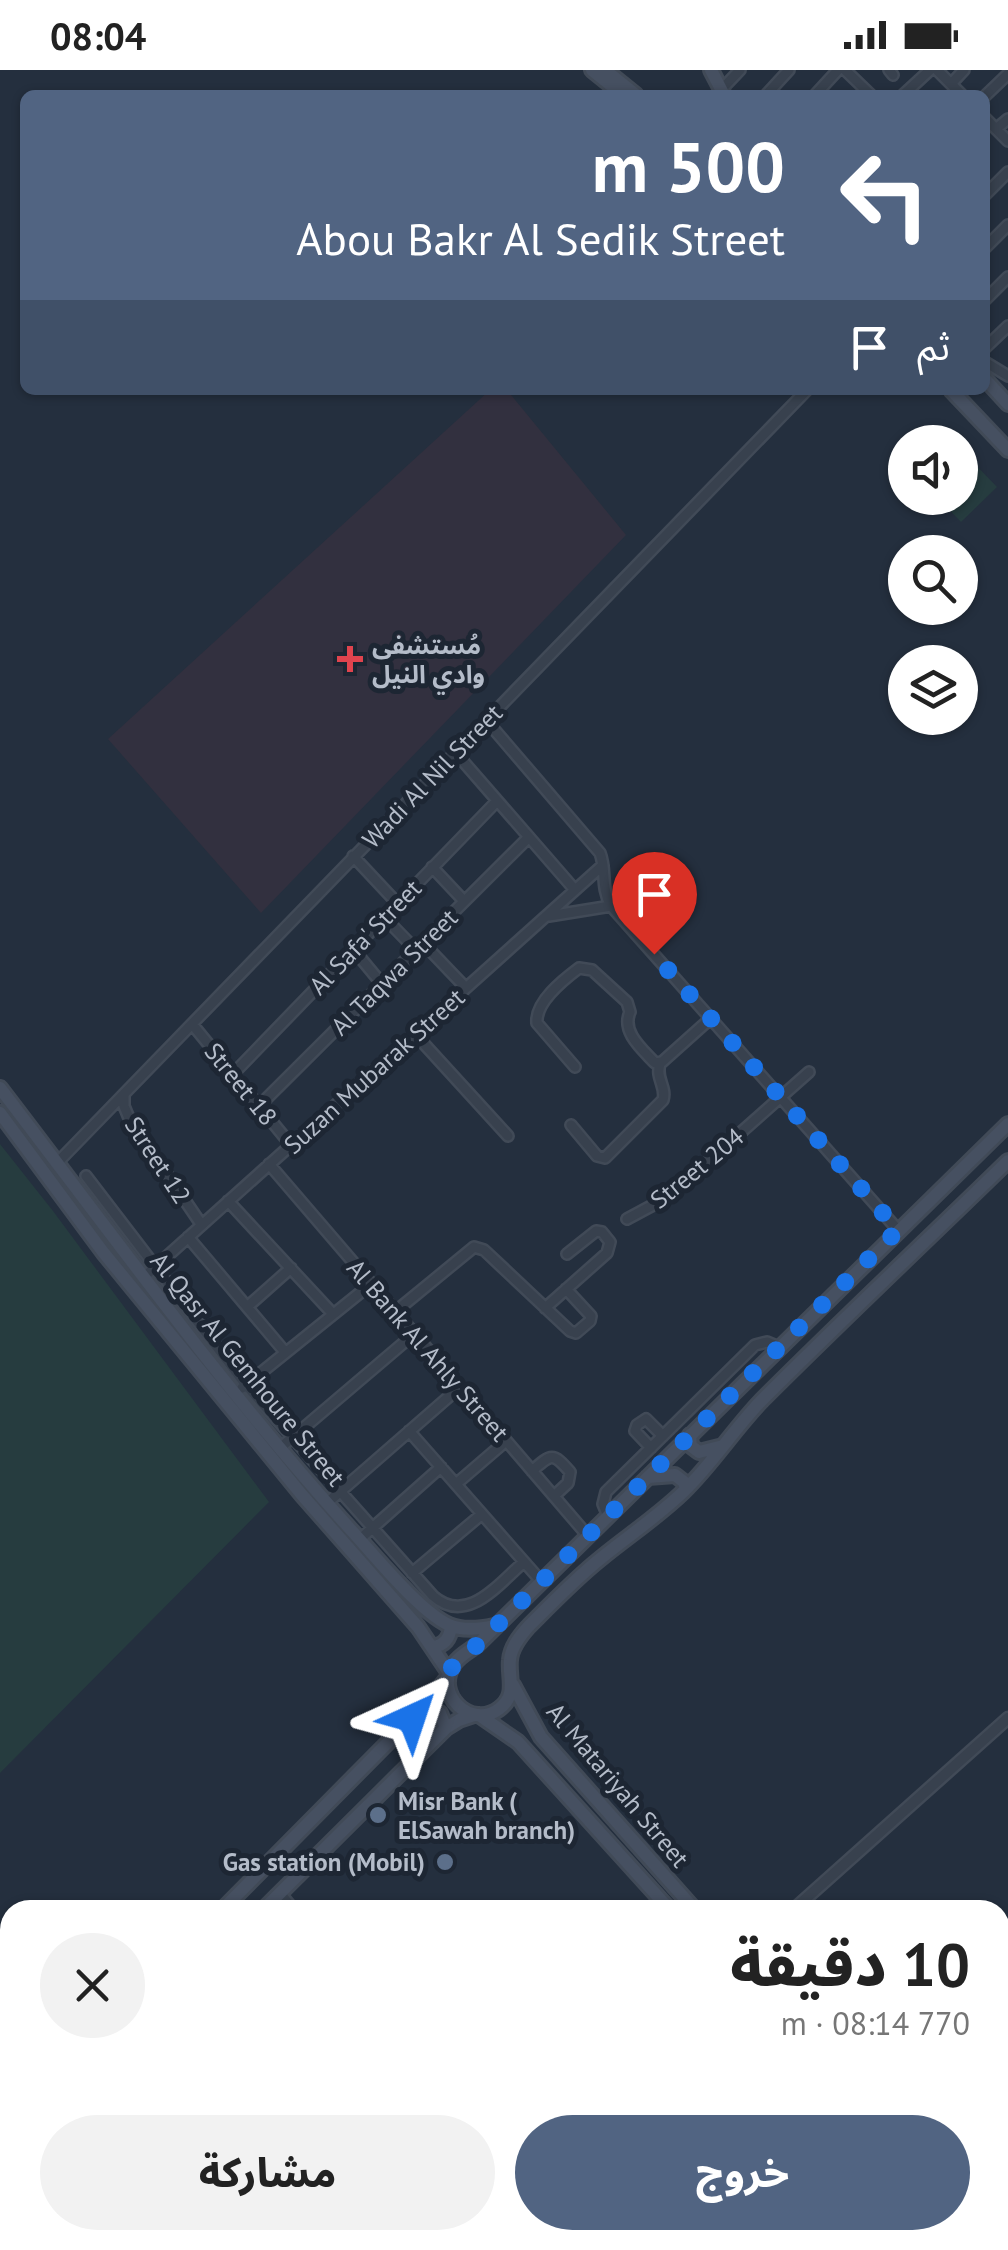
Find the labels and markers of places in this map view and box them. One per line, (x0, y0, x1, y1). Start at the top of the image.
place label: مُستشفى وادي النيل (372, 629, 485, 695)
marker: مُستشفى وادي النيل (337, 646, 363, 672)
pin (612, 852, 697, 955)
place label: Misr Bank ( ElSawah branch) (398, 1785, 575, 1846)
marker: Misr Bank ( ElSawah branch) (367, 1804, 389, 1826)
place label: Gas station (Mobil) (223, 1846, 425, 1878)
marker: Gas station (Mobil) (434, 1851, 456, 1873)

